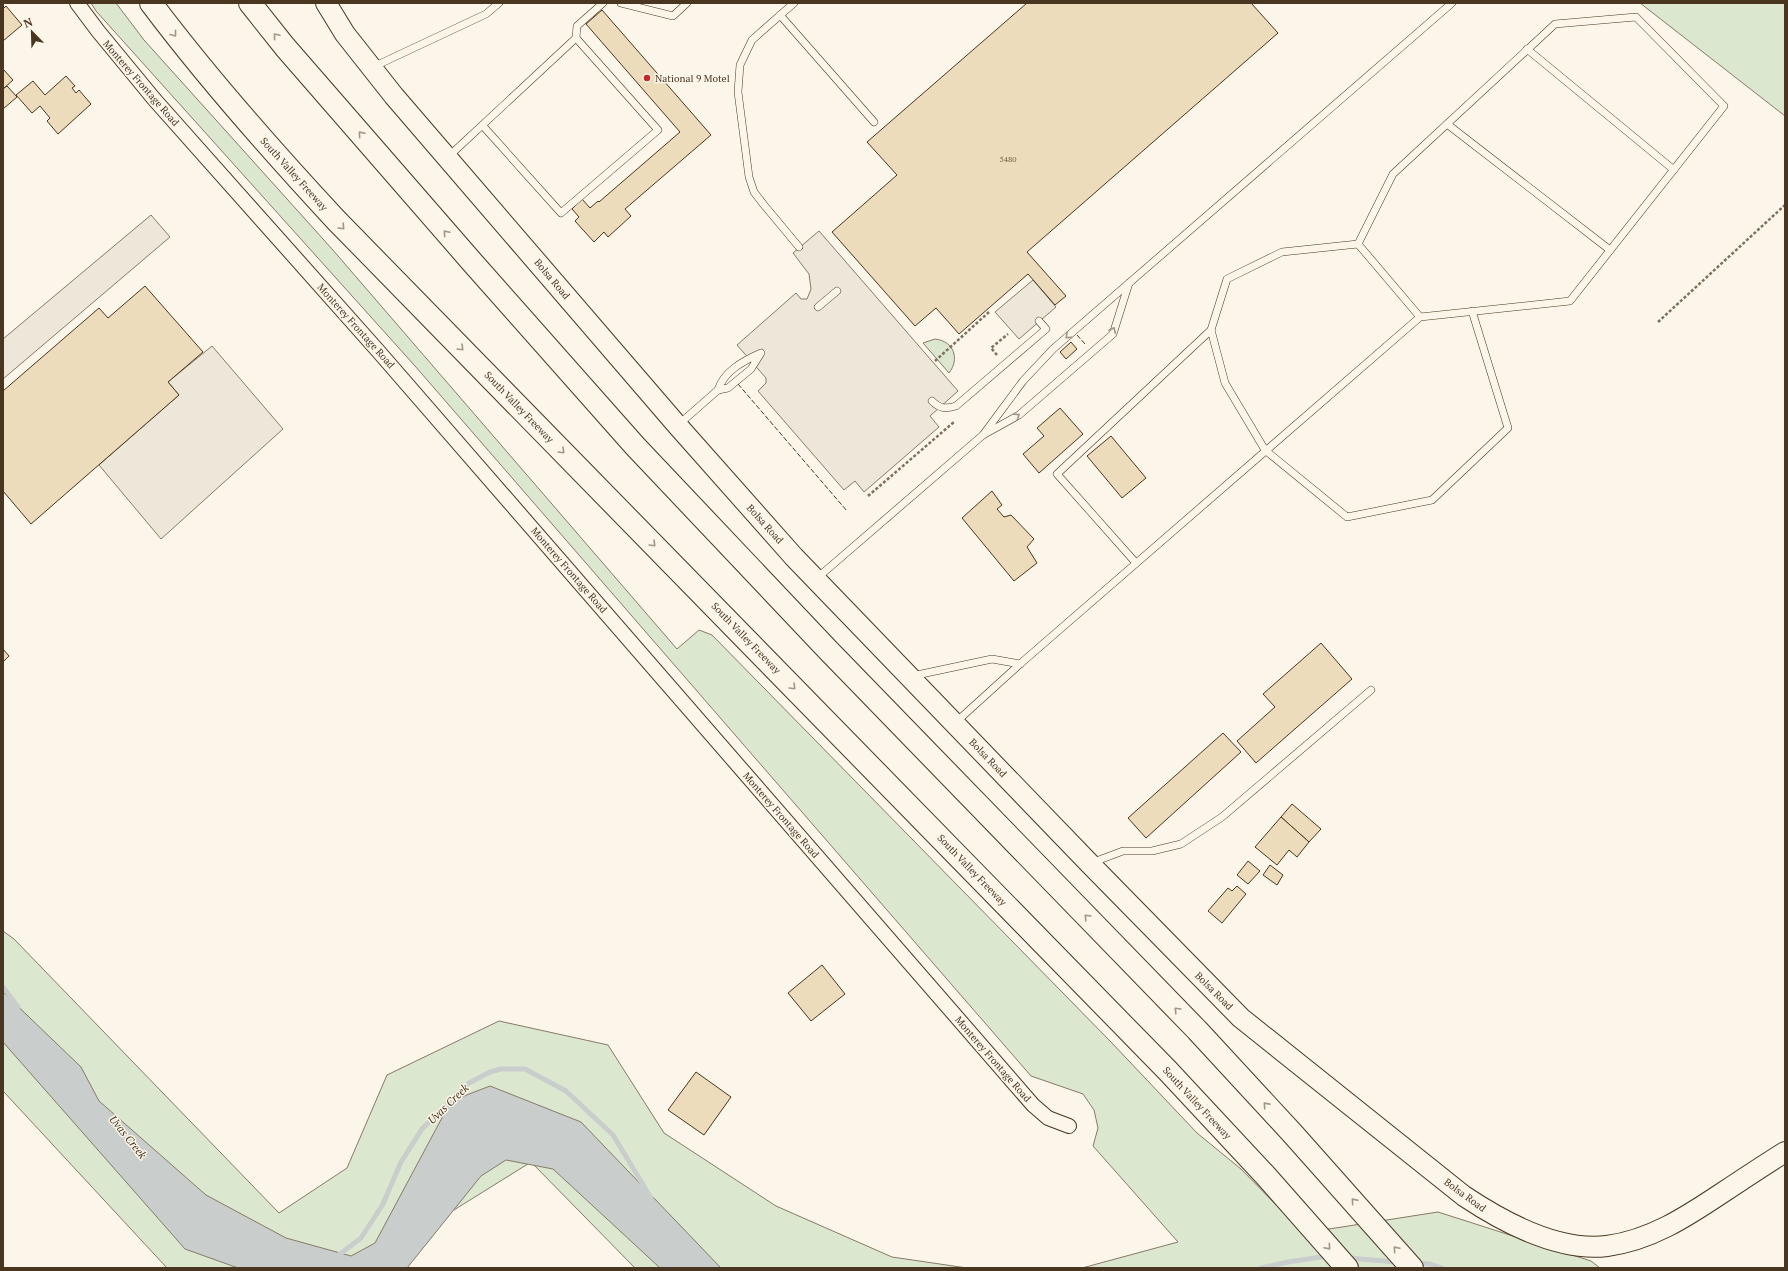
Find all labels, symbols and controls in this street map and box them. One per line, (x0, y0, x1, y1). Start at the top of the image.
north arrow (12, 12, 52, 52)
text: N (22, 14, 35, 31)
one-way arrow (170, 29, 177, 36)
one-way arrow (274, 33, 281, 40)
street label: Monterey Frontage Road (100, 37, 182, 129)
place label: National 9 Motel (655, 72, 730, 85)
marker: National 9 Motel (642, 73, 652, 83)
one-way arrow (359, 132, 366, 139)
street label: South Valley Freeway (258, 135, 331, 214)
house number: 5480 (999, 154, 1017, 164)
one-way arrow (337, 222, 345, 230)
one-way arrow (444, 230, 451, 237)
street label: Bolsa Road (531, 256, 573, 302)
street label: Monterey Frontage Road (315, 281, 398, 371)
one-way arrow (1108, 327, 1116, 334)
one-way arrow (1065, 331, 1073, 338)
one-way arrow (456, 343, 464, 351)
street label: South Valley Freeway (482, 368, 557, 446)
one-way arrow (1013, 413, 1020, 421)
one-way arrow (557, 446, 565, 454)
street label: Bolsa Road (744, 502, 786, 547)
street label: Monterey Frontage Road (528, 524, 610, 616)
one-way arrow (648, 539, 656, 547)
street label: South Valley Freeway (709, 599, 784, 677)
one-way arrow (788, 682, 796, 689)
street label: Bolsa Road (966, 736, 1010, 780)
street label: Monterey Frontage Road (740, 769, 822, 861)
street label: South Valley Freeway (935, 831, 1010, 909)
one-way arrow (1084, 914, 1092, 922)
street label: Bolsa Road (1192, 969, 1236, 1013)
one-way arrow (1175, 1007, 1182, 1015)
street label: Monterey Frontage Road (952, 1013, 1034, 1105)
street label: South Valley Freeway (1160, 1064, 1235, 1143)
water label: Uvas Creek (425, 1080, 472, 1127)
one-way arrow (1264, 1102, 1271, 1110)
water label: Uvas Creek (106, 1112, 150, 1162)
street label: Bolsa Road (1441, 1175, 1489, 1215)
one-way arrow (1351, 1199, 1358, 1206)
one-way arrow (1324, 1242, 1331, 1250)
one-way arrow (1393, 1247, 1400, 1254)

